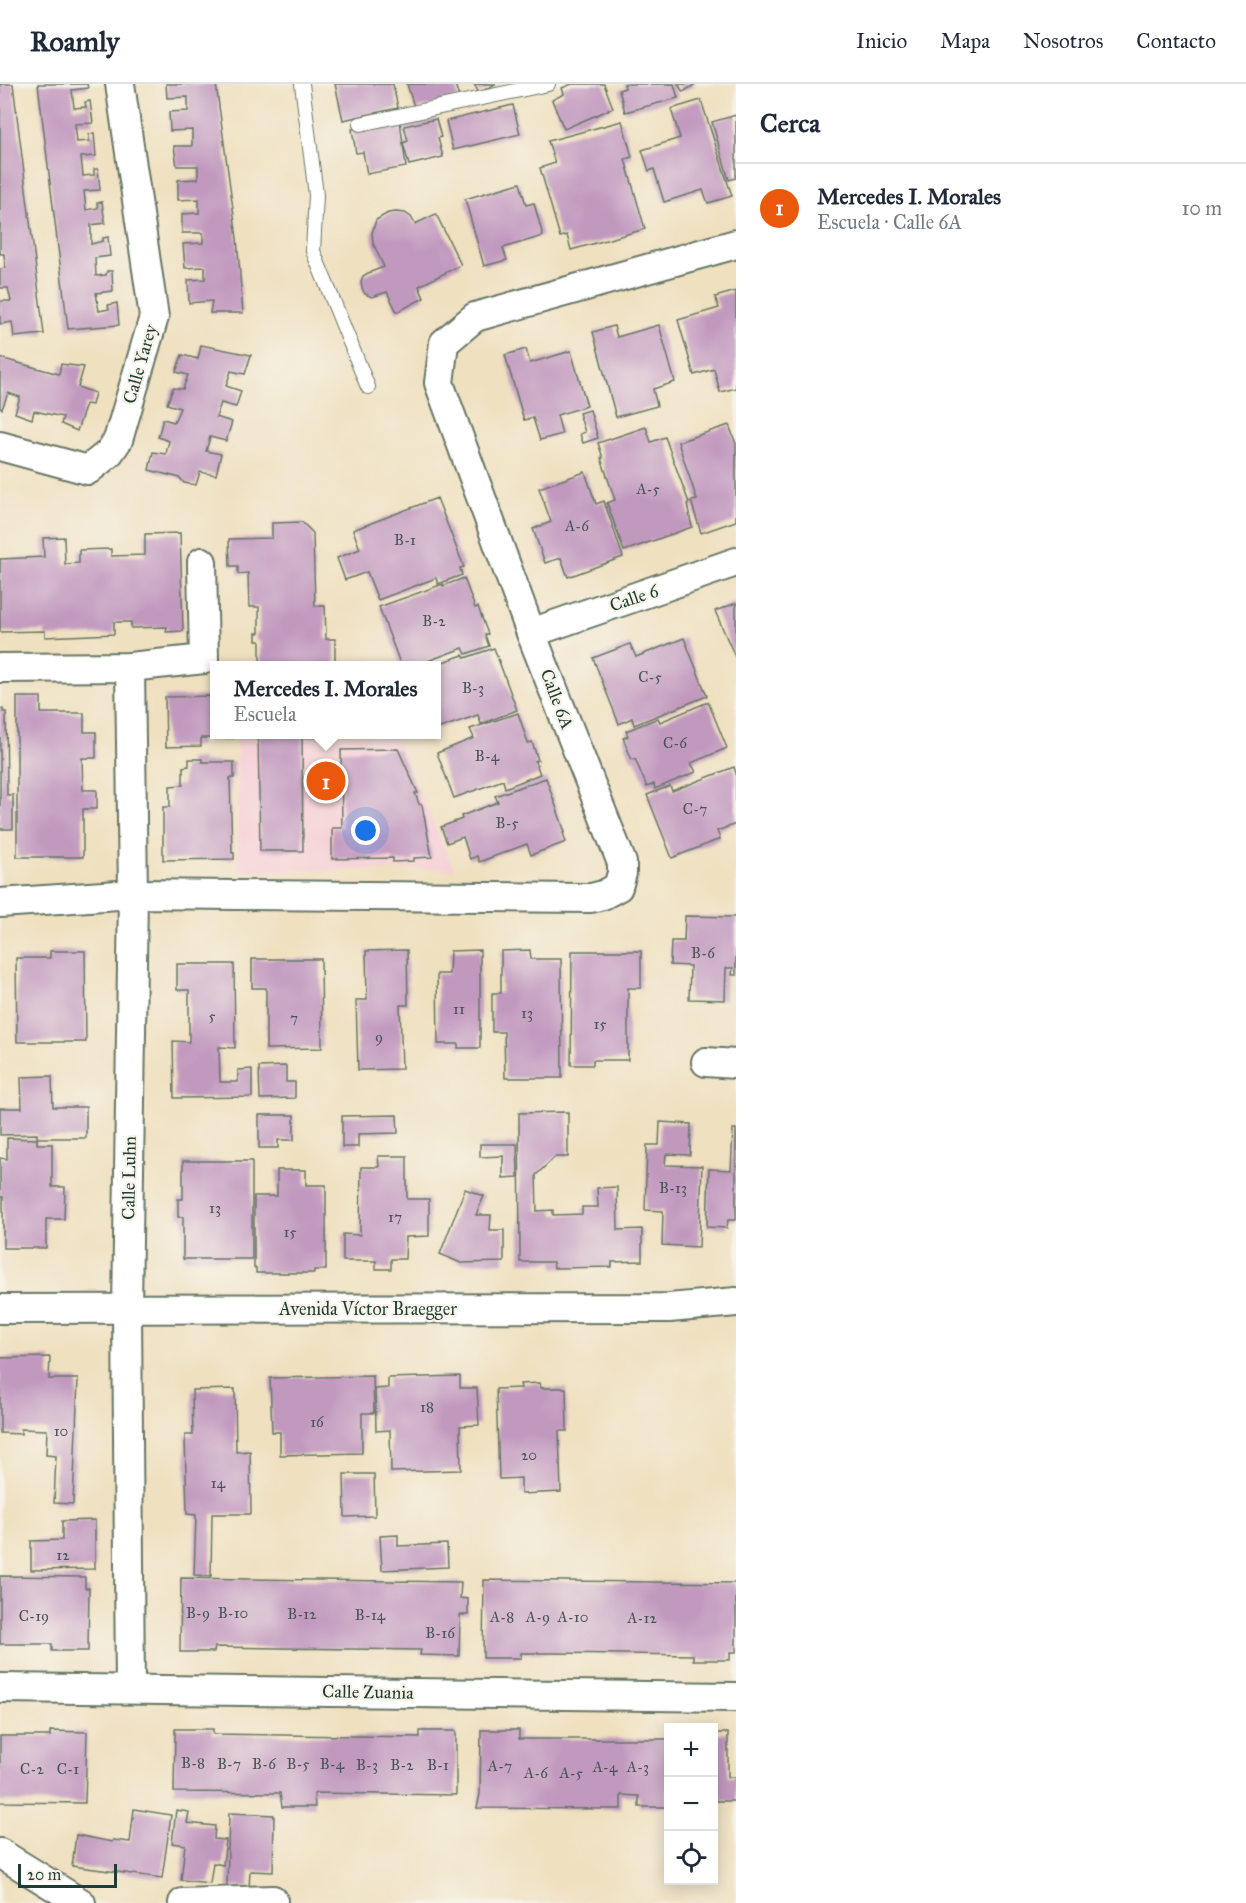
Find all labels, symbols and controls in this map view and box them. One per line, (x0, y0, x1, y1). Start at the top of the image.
text: Roamly (30, 24, 119, 59)
text: Inicio (856, 28, 907, 54)
text: Mapa (940, 28, 990, 54)
text: Nosotros (1023, 28, 1103, 54)
text: Contacto (1136, 28, 1216, 54)
text: Cerca (760, 107, 820, 139)
text: Mercedes I. Morales (817, 183, 1001, 210)
text: 1 (776, 196, 783, 220)
text: 10 m (1181, 196, 1222, 220)
text: Escuela · Calle 6A (817, 210, 962, 234)
street label: Calle Yarey (118, 321, 162, 406)
house number: A-5 (635, 480, 660, 498)
house number: A-6 (564, 517, 590, 535)
house number: B-1 (394, 531, 416, 549)
street label: Calle 6 (607, 579, 662, 617)
house number: B-2 (422, 612, 446, 630)
popup (210, 661, 441, 739)
street label: Calle 6A (536, 666, 578, 732)
house number: C-5 (638, 668, 662, 686)
text: Mercedes I. Morales (233, 675, 418, 702)
house number: B-3 (462, 679, 484, 697)
text: Escuela (233, 702, 296, 726)
house number: C-6 (663, 734, 688, 752)
house number: B-4 (475, 747, 500, 765)
pin: 1 (306, 758, 346, 804)
house number: C-7 (683, 800, 707, 818)
house number: B-5 (495, 814, 519, 832)
your location (351, 816, 380, 845)
house number: B-6 (691, 944, 716, 962)
house number: 11 (453, 1000, 465, 1018)
house number: 13 (521, 1004, 533, 1022)
house number: 5 (209, 1007, 216, 1025)
house number: 7 (290, 1009, 298, 1027)
house number: 15 (594, 1015, 606, 1033)
house number: 9 (375, 1028, 383, 1046)
street label: Calle Luhn (117, 1136, 141, 1220)
house number: B-13 (659, 1179, 687, 1197)
house number: 13 (209, 1199, 221, 1217)
house number: 17 (388, 1208, 402, 1226)
house number: 15 (284, 1223, 296, 1241)
street label: Avenida Víctor Braegger (278, 1298, 457, 1321)
house number: 18 (420, 1398, 434, 1416)
house number: 16 (310, 1413, 325, 1431)
house number: 10 (54, 1422, 68, 1440)
house number: 20 (521, 1446, 537, 1464)
house number: 14 (211, 1474, 226, 1492)
house number: 12 (56, 1546, 70, 1564)
house number: B-9 (186, 1604, 210, 1622)
house number: B-10 (218, 1604, 248, 1622)
house number: B-12 (287, 1605, 317, 1623)
house number: B-14 (355, 1606, 386, 1624)
house number: C-19 (19, 1607, 49, 1625)
house number: A-8 (489, 1608, 514, 1626)
house number: A-9 (525, 1608, 550, 1626)
house number: A-10 (557, 1608, 588, 1626)
house number: A-12 (626, 1609, 657, 1627)
house number: B-16 (425, 1624, 456, 1642)
street label: Calle Zuania (322, 1680, 414, 1704)
map controls (664, 1723, 718, 1885)
button: + (664, 1723, 718, 1777)
house number: B-8 (181, 1754, 205, 1772)
house number: B-7 (217, 1755, 241, 1773)
house number: B-6 (252, 1755, 277, 1773)
house number: B-5 (286, 1755, 310, 1773)
house number: B-4 (320, 1755, 345, 1773)
house number: B-3 (356, 1756, 378, 1774)
house number: B-2 (390, 1756, 414, 1774)
house number: B-1 (427, 1756, 449, 1774)
house number: A-7 (487, 1757, 512, 1775)
house number: A-4 (592, 1758, 618, 1776)
house number: A-3 (626, 1758, 649, 1776)
house number: C-2 (20, 1760, 44, 1778)
house number: C-1 (57, 1760, 79, 1778)
house number: A-6 (523, 1764, 549, 1782)
house number: A-5 (558, 1764, 583, 1782)
button: − (664, 1777, 718, 1831)
button: locate (664, 1831, 718, 1885)
scale bar (18, 1861, 117, 1888)
text: 20 m (27, 1865, 61, 1884)

